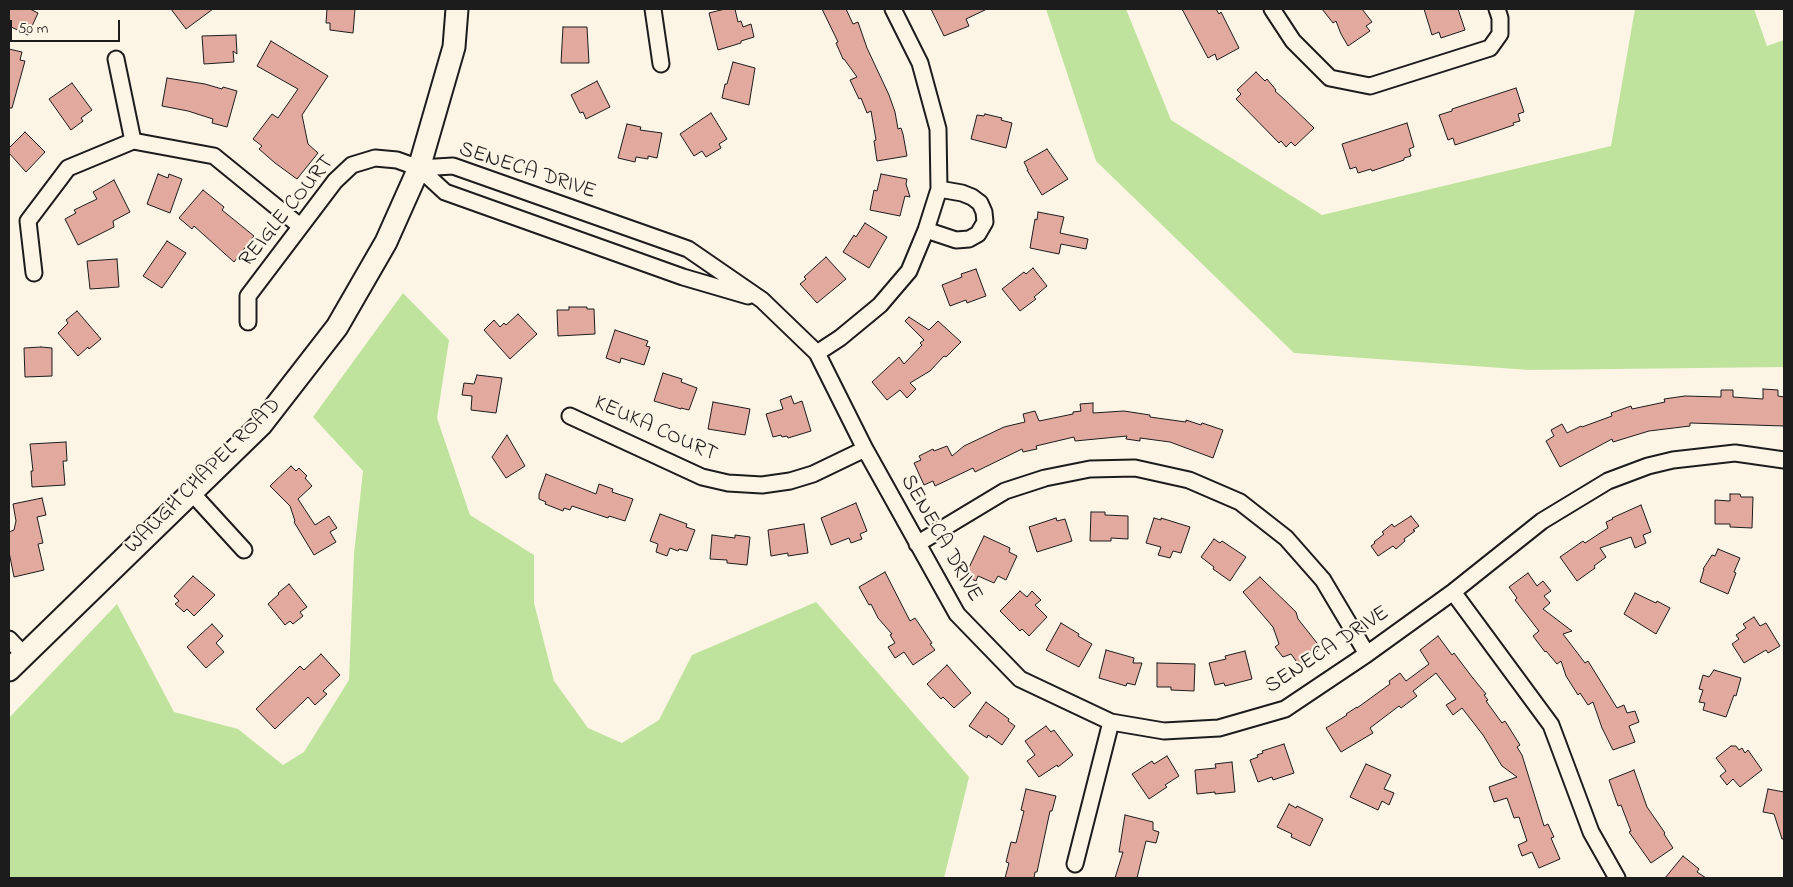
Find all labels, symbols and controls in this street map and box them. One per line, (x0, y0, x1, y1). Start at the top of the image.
scale bar (12, 10, 122, 42)
text: 50 m (18, 18, 48, 40)
street label: SENECA DRIVE (455, 137, 599, 207)
street label: REIGLE COURT (235, 151, 341, 273)
street label: KEUKA COURT (589, 391, 721, 469)
street label: WAUGH CHAPEL ROAD (120, 393, 288, 561)
street label: SENECA DRIVE (893, 471, 987, 607)
street label: SENECA DRIVE (1261, 601, 1395, 701)

